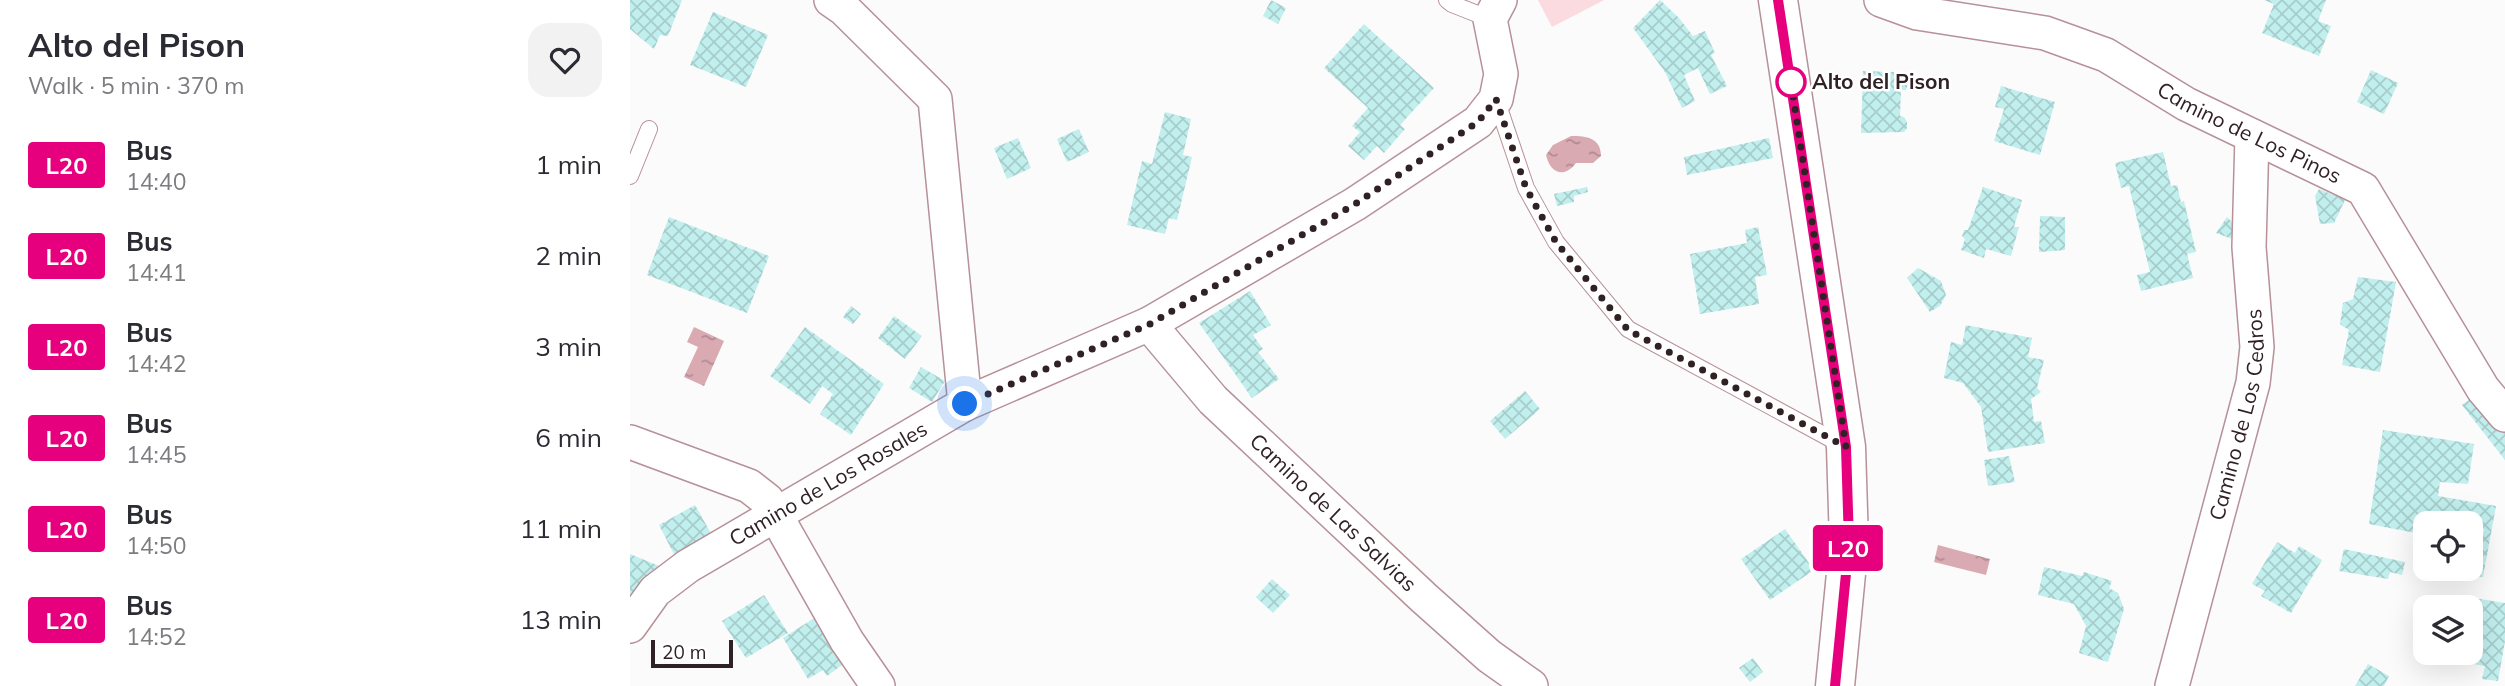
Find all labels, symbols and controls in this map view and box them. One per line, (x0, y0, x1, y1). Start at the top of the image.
button: heart (528, 23, 602, 97)
text: Alto del Pison (28, 24, 245, 65)
marker: Alto del Pison (1776, 67, 1806, 97)
place label: Alto del Pison (1812, 68, 1950, 94)
text: Walk · 5 min · 370 m (28, 71, 245, 100)
street label: Camino de Los Pinos (2153, 76, 2346, 189)
text: Bus (126, 134, 172, 167)
text: 1 min (535, 148, 602, 181)
text: L20 (45, 150, 88, 180)
text: 14:40 (126, 167, 186, 196)
text: Bus (126, 225, 172, 258)
text: 2 min (535, 239, 602, 272)
text: L20 (45, 241, 88, 271)
text: 14:41 (126, 258, 186, 287)
street label: Camino de Los Cedros (2203, 308, 2269, 523)
text: Bus (126, 316, 172, 349)
text: 3 min (535, 330, 602, 363)
text: L20 (45, 332, 88, 362)
text: 14:42 (126, 349, 186, 378)
your location (947, 386, 982, 421)
text: Bus (126, 407, 172, 440)
street label: Camino de Los Rosales (724, 415, 931, 551)
text: 6 min (535, 421, 602, 454)
text: L20 (45, 423, 88, 453)
street label: Camino de Las Salvias (1245, 427, 1423, 596)
text: 14:45 (126, 440, 186, 469)
text: Bus (126, 498, 172, 531)
map controls (2413, 511, 2483, 665)
button: locate (2413, 511, 2483, 581)
text: 11 min (520, 512, 602, 545)
text: L20 (45, 514, 88, 544)
line badge: L20 (1808, 525, 1888, 571)
text: 14:50 (126, 531, 186, 560)
text: L20 (1827, 533, 1869, 563)
text: Bus (126, 589, 172, 622)
button: layers (2413, 595, 2483, 665)
text: 13 min (520, 603, 602, 636)
text: L20 (45, 605, 88, 635)
text: 14:52 (126, 622, 186, 651)
scale bar (651, 637, 733, 669)
text: 20 m (662, 640, 706, 664)

